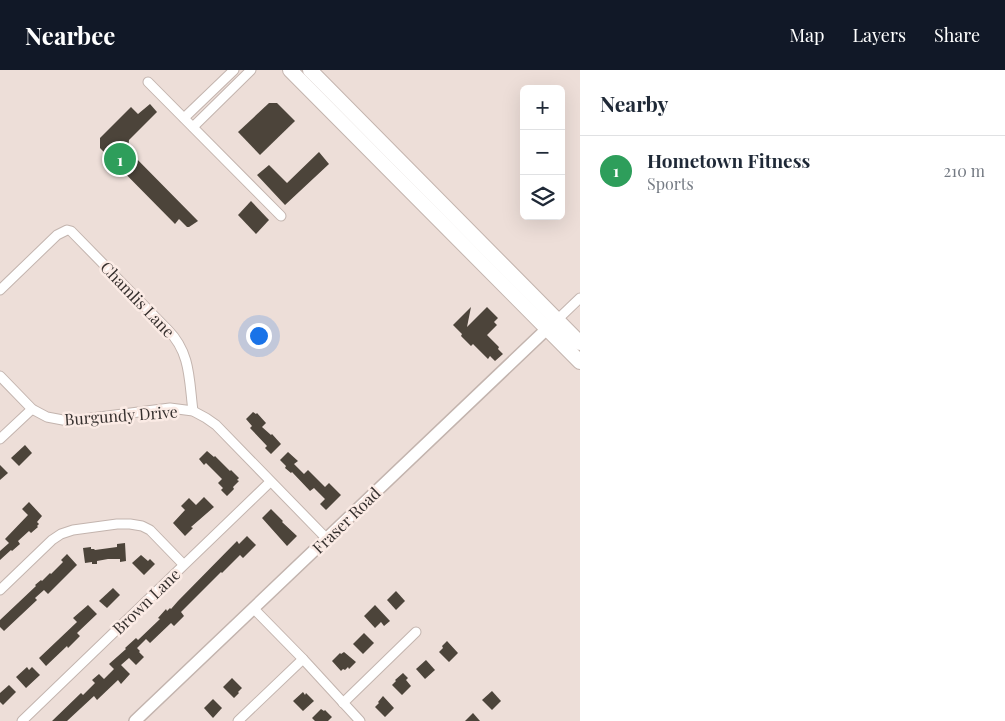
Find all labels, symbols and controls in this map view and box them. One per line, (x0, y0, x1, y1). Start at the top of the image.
text: Nearbee (25, 19, 115, 51)
text: Map (789, 23, 824, 47)
text: Layers (852, 23, 906, 47)
text: Share (934, 23, 980, 47)
map controls (520, 85, 565, 220)
button: + (520, 85, 565, 130)
text: Nearby (600, 89, 669, 117)
button: − (520, 130, 565, 175)
pin: 1 (104, 140, 136, 178)
text: Hometown Fitness (647, 147, 810, 173)
text: 1 (613, 160, 619, 181)
text: 210 m (944, 160, 985, 181)
text: Sports (647, 173, 694, 194)
button: layers (520, 175, 565, 220)
street label: Chamlis Lane (96, 256, 180, 342)
your location (246, 323, 272, 349)
street label: Burgundy Drive (64, 401, 178, 429)
street label: Fraser Road (308, 482, 384, 558)
street label: Brown Lane (108, 563, 184, 639)

